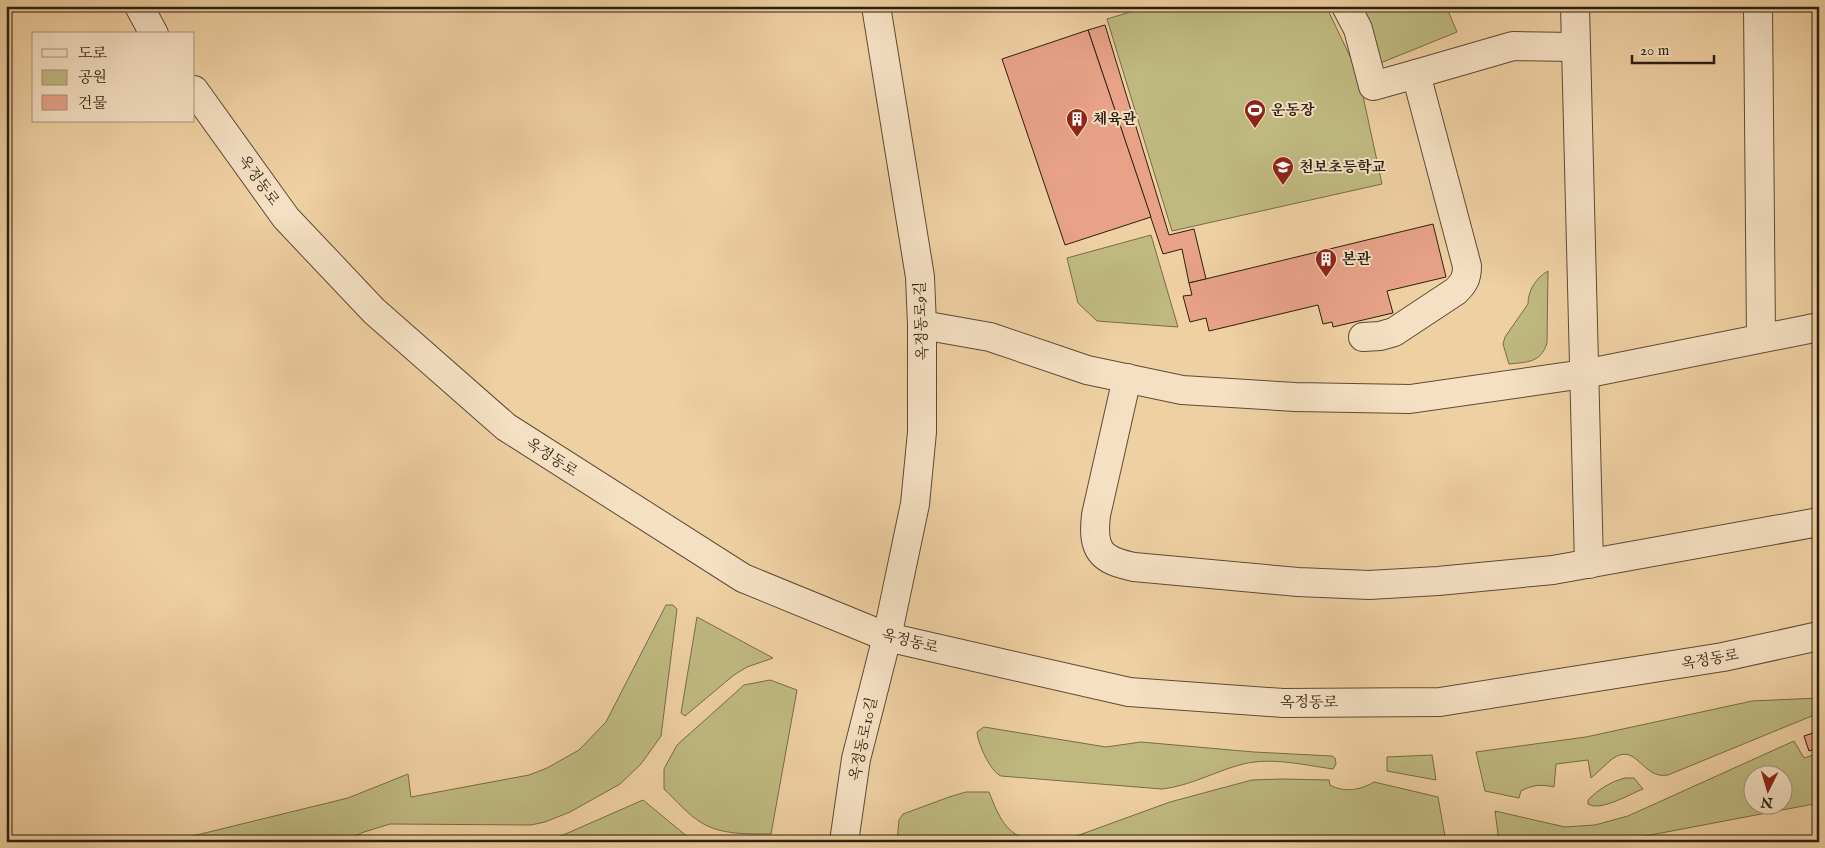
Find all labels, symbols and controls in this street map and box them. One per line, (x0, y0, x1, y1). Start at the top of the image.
legend (32, 32, 195, 122)
scale bar (1632, 32, 1715, 64)
text: 20 m (1640, 41, 1670, 60)
text: 도로 (78, 44, 107, 63)
text: 공원 (78, 68, 107, 87)
text: 건물 (78, 94, 107, 113)
sports icon: 운동장 (1243, 98, 1267, 129)
place label: 운동장 (1271, 101, 1315, 120)
building icon: 체육관 (1065, 107, 1089, 138)
place label: 체육관 (1093, 110, 1137, 129)
street label: 옥정동로 (234, 151, 284, 210)
school or university icon: 천보초등학교 (1271, 155, 1295, 186)
place label: 천보초등학교 (1299, 158, 1386, 177)
building icon: 본관 (1314, 247, 1338, 278)
place label: 본관 (1342, 250, 1371, 269)
street label: 옥정동로9길 (911, 281, 932, 361)
street label: 옥정동로 (522, 434, 582, 481)
street label: 옥정동로 (879, 625, 941, 658)
street label: 옥정동로 (1680, 645, 1741, 674)
street label: 옥정동로 (1280, 693, 1338, 712)
street label: 옥정동로10길 (845, 695, 882, 783)
north arrow (1742, 766, 1792, 816)
text: N (1760, 792, 1775, 812)

